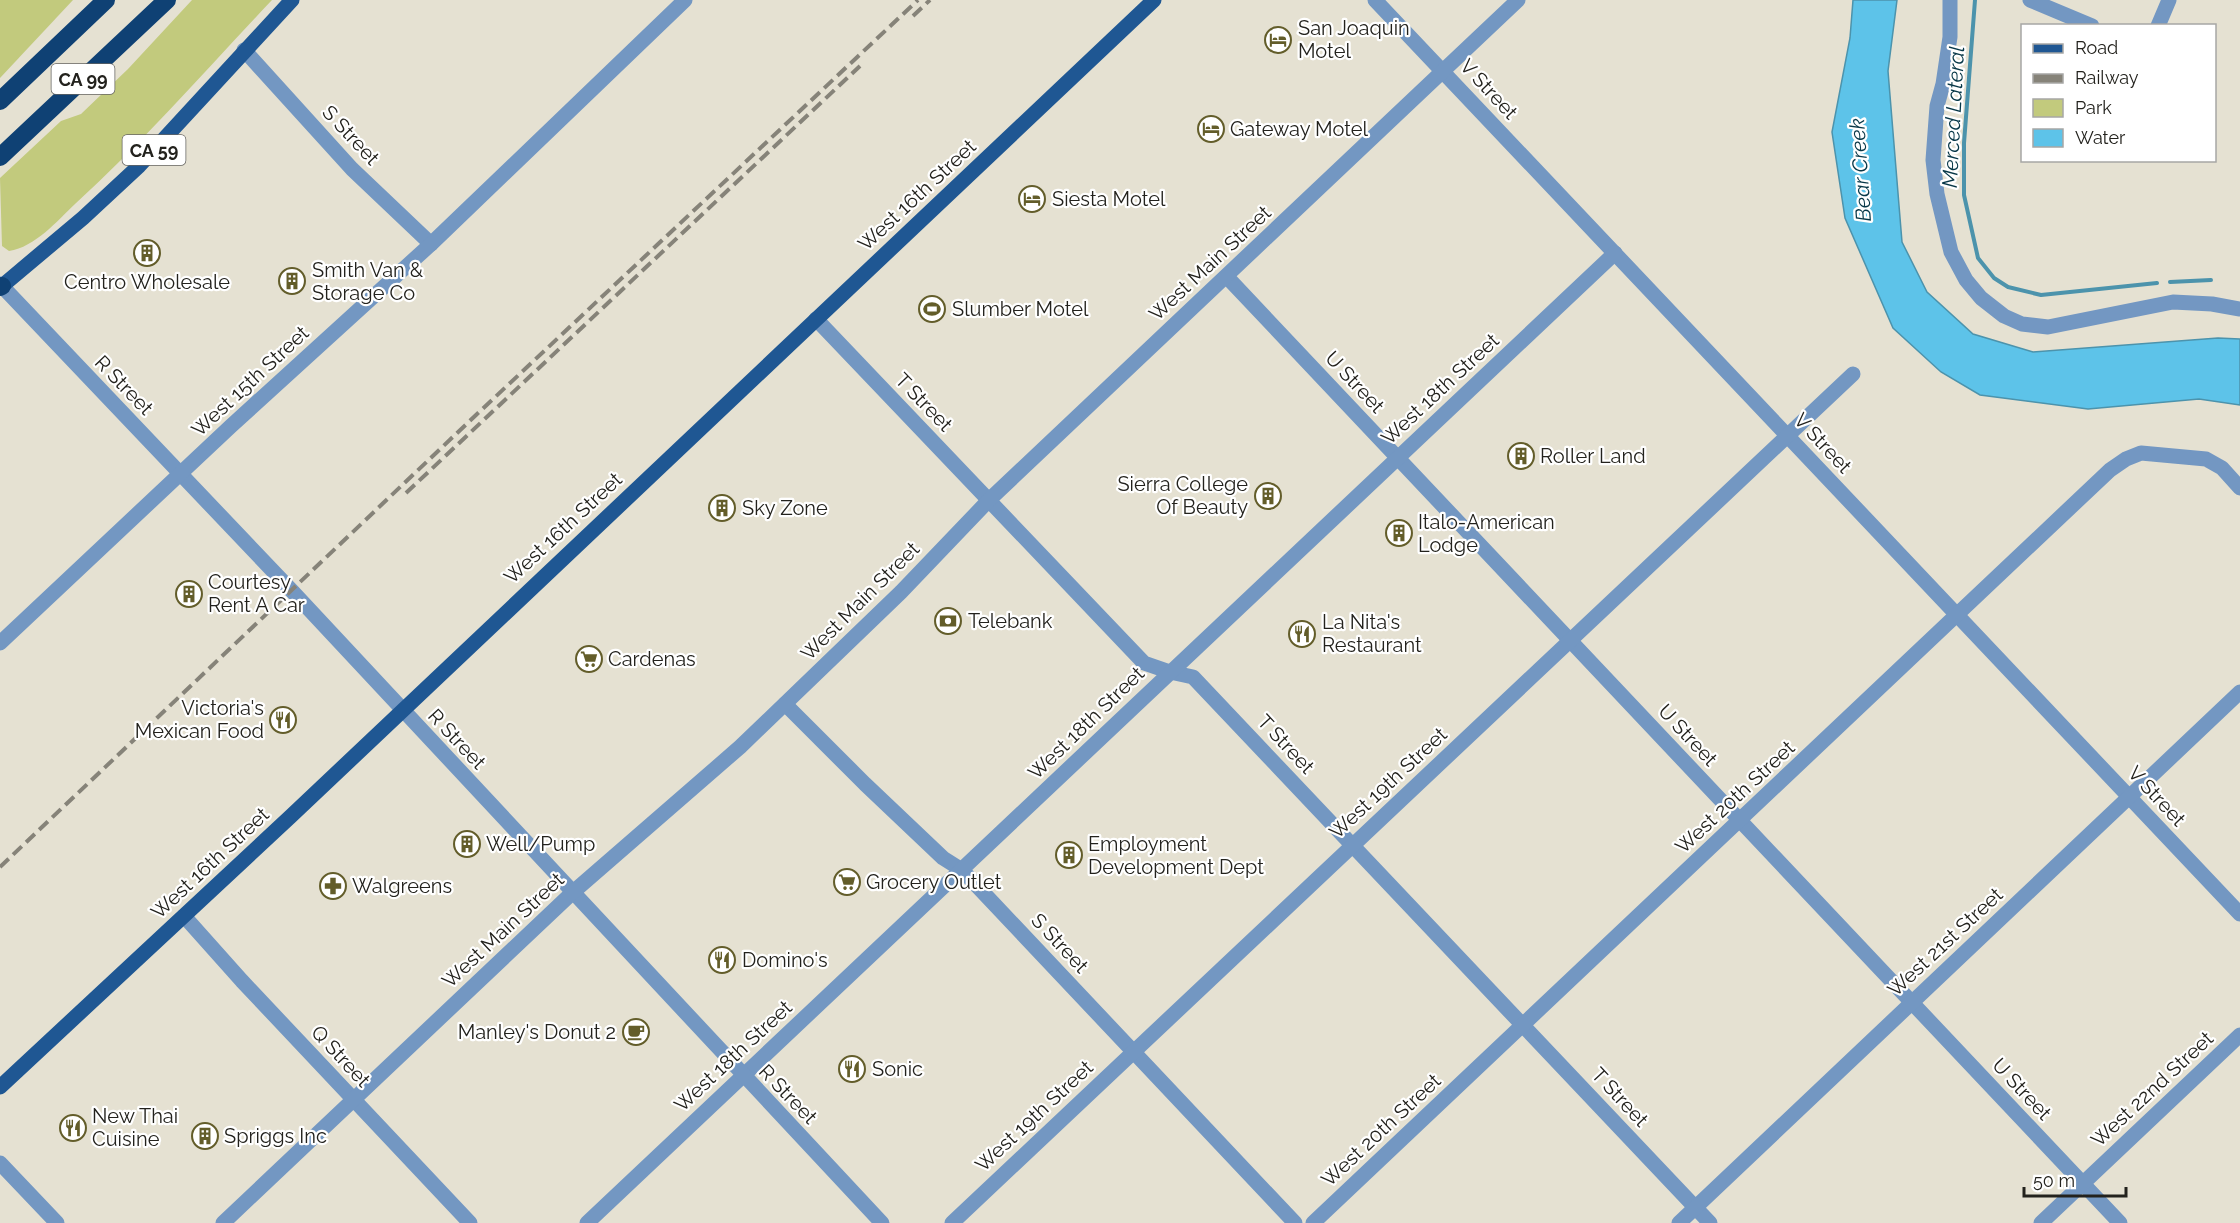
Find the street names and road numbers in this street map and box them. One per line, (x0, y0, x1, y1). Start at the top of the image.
street label: V Street (1455, 54, 1523, 124)
road number: CA 99 (52, 64, 115, 94)
street label: S Street (317, 100, 385, 170)
street label: West 16th Street (853, 134, 981, 256)
road number: CA 59 (122, 135, 186, 165)
street label: West Main Street (1144, 200, 1276, 326)
street label: West 15th Street (187, 320, 314, 441)
street label: West 18th Street (1376, 328, 1504, 450)
street label: U Street (1320, 346, 1390, 418)
street label: R Street (90, 350, 158, 420)
street label: T Street (890, 368, 958, 437)
street label: V Street (1789, 408, 1857, 478)
street label: West 16th Street (499, 467, 627, 589)
street label: West Main Street (796, 537, 924, 665)
street label: West 18th Street (1023, 661, 1149, 784)
street label: U Street (1653, 699, 1723, 771)
street label: R Street (423, 704, 491, 774)
street label: T Street (1253, 709, 1320, 779)
street label: West 19th Street (1324, 722, 1452, 844)
street label: West 20th Street (1670, 735, 1800, 858)
street label: V Street (2123, 761, 2191, 831)
street label: West 16th Street (146, 802, 274, 924)
street label: West Main Street (437, 867, 569, 993)
street label: West 21st Street (1882, 882, 2008, 1001)
street label: S Street (1026, 908, 1094, 978)
street label: West 18th Street (669, 995, 797, 1117)
street label: Q Street (306, 1020, 376, 1092)
street label: West 22nd Street (2086, 1026, 2218, 1152)
street label: U Street (1987, 1053, 2057, 1125)
street label: West 19th Street (970, 1055, 1098, 1177)
street label: R Street (754, 1059, 822, 1129)
street label: T Street (1587, 1062, 1654, 1132)
street label: West 20th Street (1316, 1068, 1446, 1191)

